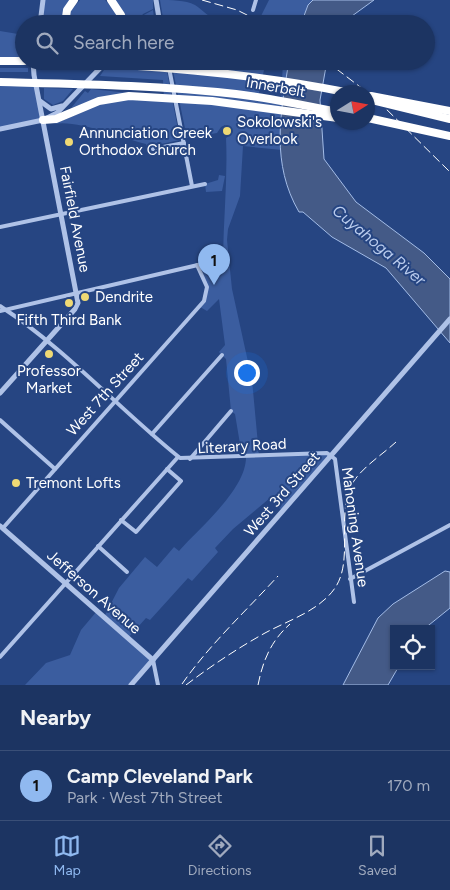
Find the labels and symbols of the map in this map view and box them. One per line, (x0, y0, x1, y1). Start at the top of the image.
street label: Innerbelt (245, 73, 307, 101)
north arrow (330, 85, 375, 130)
place label: Sokolowski's Overlook (237, 113, 322, 148)
place label: Annunciation Greek Orthodox Church (79, 124, 213, 159)
marker: Sokolowski's Overlook (221, 125, 233, 137)
marker: Annunciation Greek Orthodox Church (63, 136, 75, 148)
street label: Fairfield Avenue (56, 164, 94, 274)
water label: Cuyahoga River (329, 201, 430, 290)
pin: 1 (198, 244, 230, 285)
place label: Dendrite (95, 288, 153, 306)
marker: Dendrite (79, 291, 91, 303)
marker: Fifth Third Bank (63, 297, 75, 309)
place label: Fifth Third Bank (16, 311, 122, 329)
marker: Professor Market (43, 348, 55, 360)
street label: West 7th Street (63, 348, 147, 439)
your location (234, 360, 260, 386)
place label: Professor Market (17, 362, 81, 397)
street label: Literary Road (197, 435, 287, 457)
street label: West 3rd Street (240, 448, 324, 540)
street label: Mahoning Avenue (338, 466, 372, 588)
place label: Tremont Lofts (26, 474, 121, 492)
marker: Tremont Lofts (10, 477, 22, 489)
street label: Jefferson Avenue (43, 546, 145, 638)

